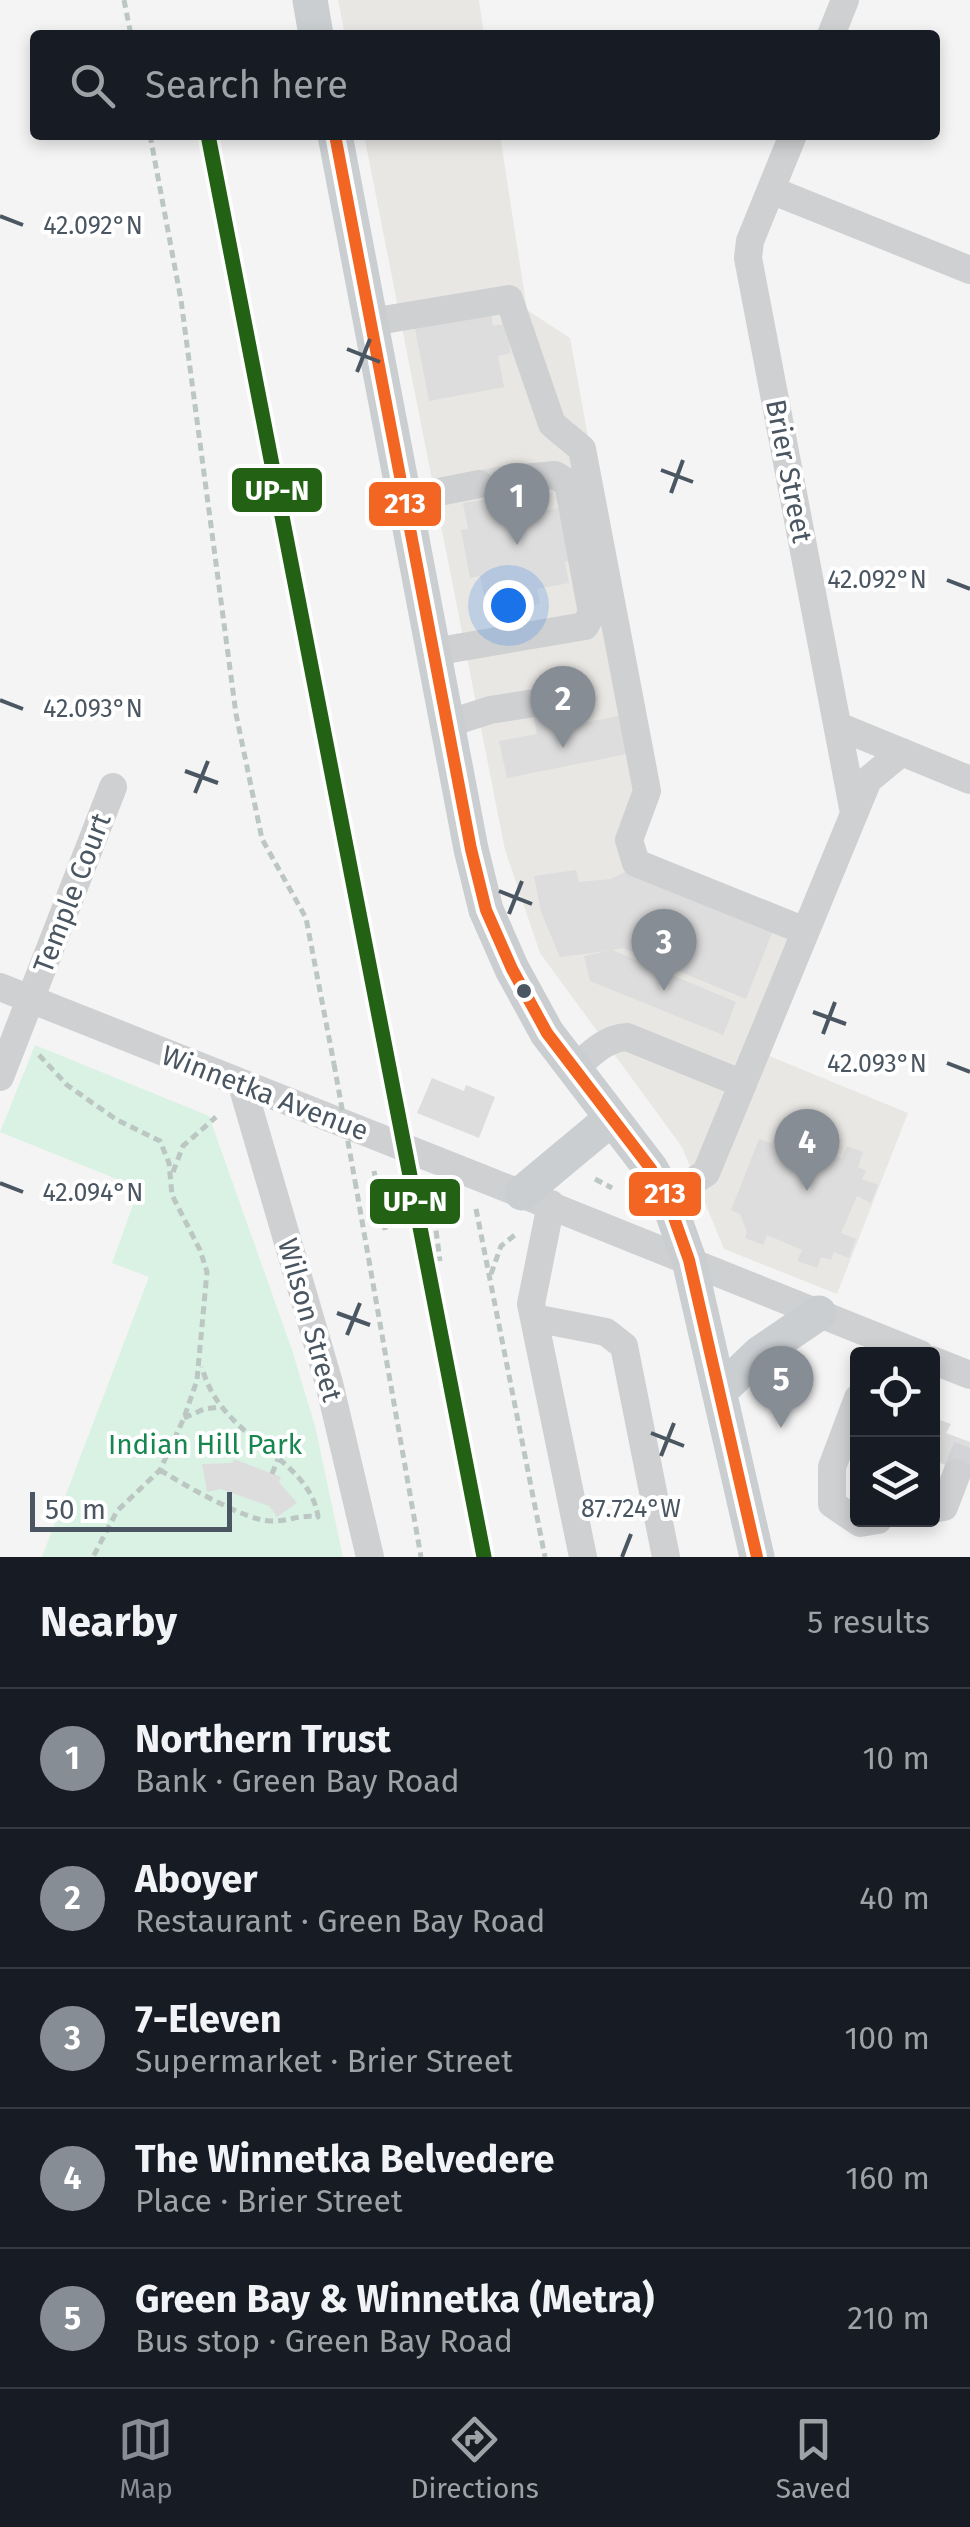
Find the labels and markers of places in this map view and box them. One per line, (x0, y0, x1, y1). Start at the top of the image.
pin: 1 (484, 462, 550, 545)
pin: 2 (530, 666, 596, 748)
pin: 3 (632, 908, 696, 991)
unlabelled marker (514, 981, 534, 1001)
pin: 4 (774, 1108, 840, 1191)
pin: 5 (748, 1346, 814, 1428)

